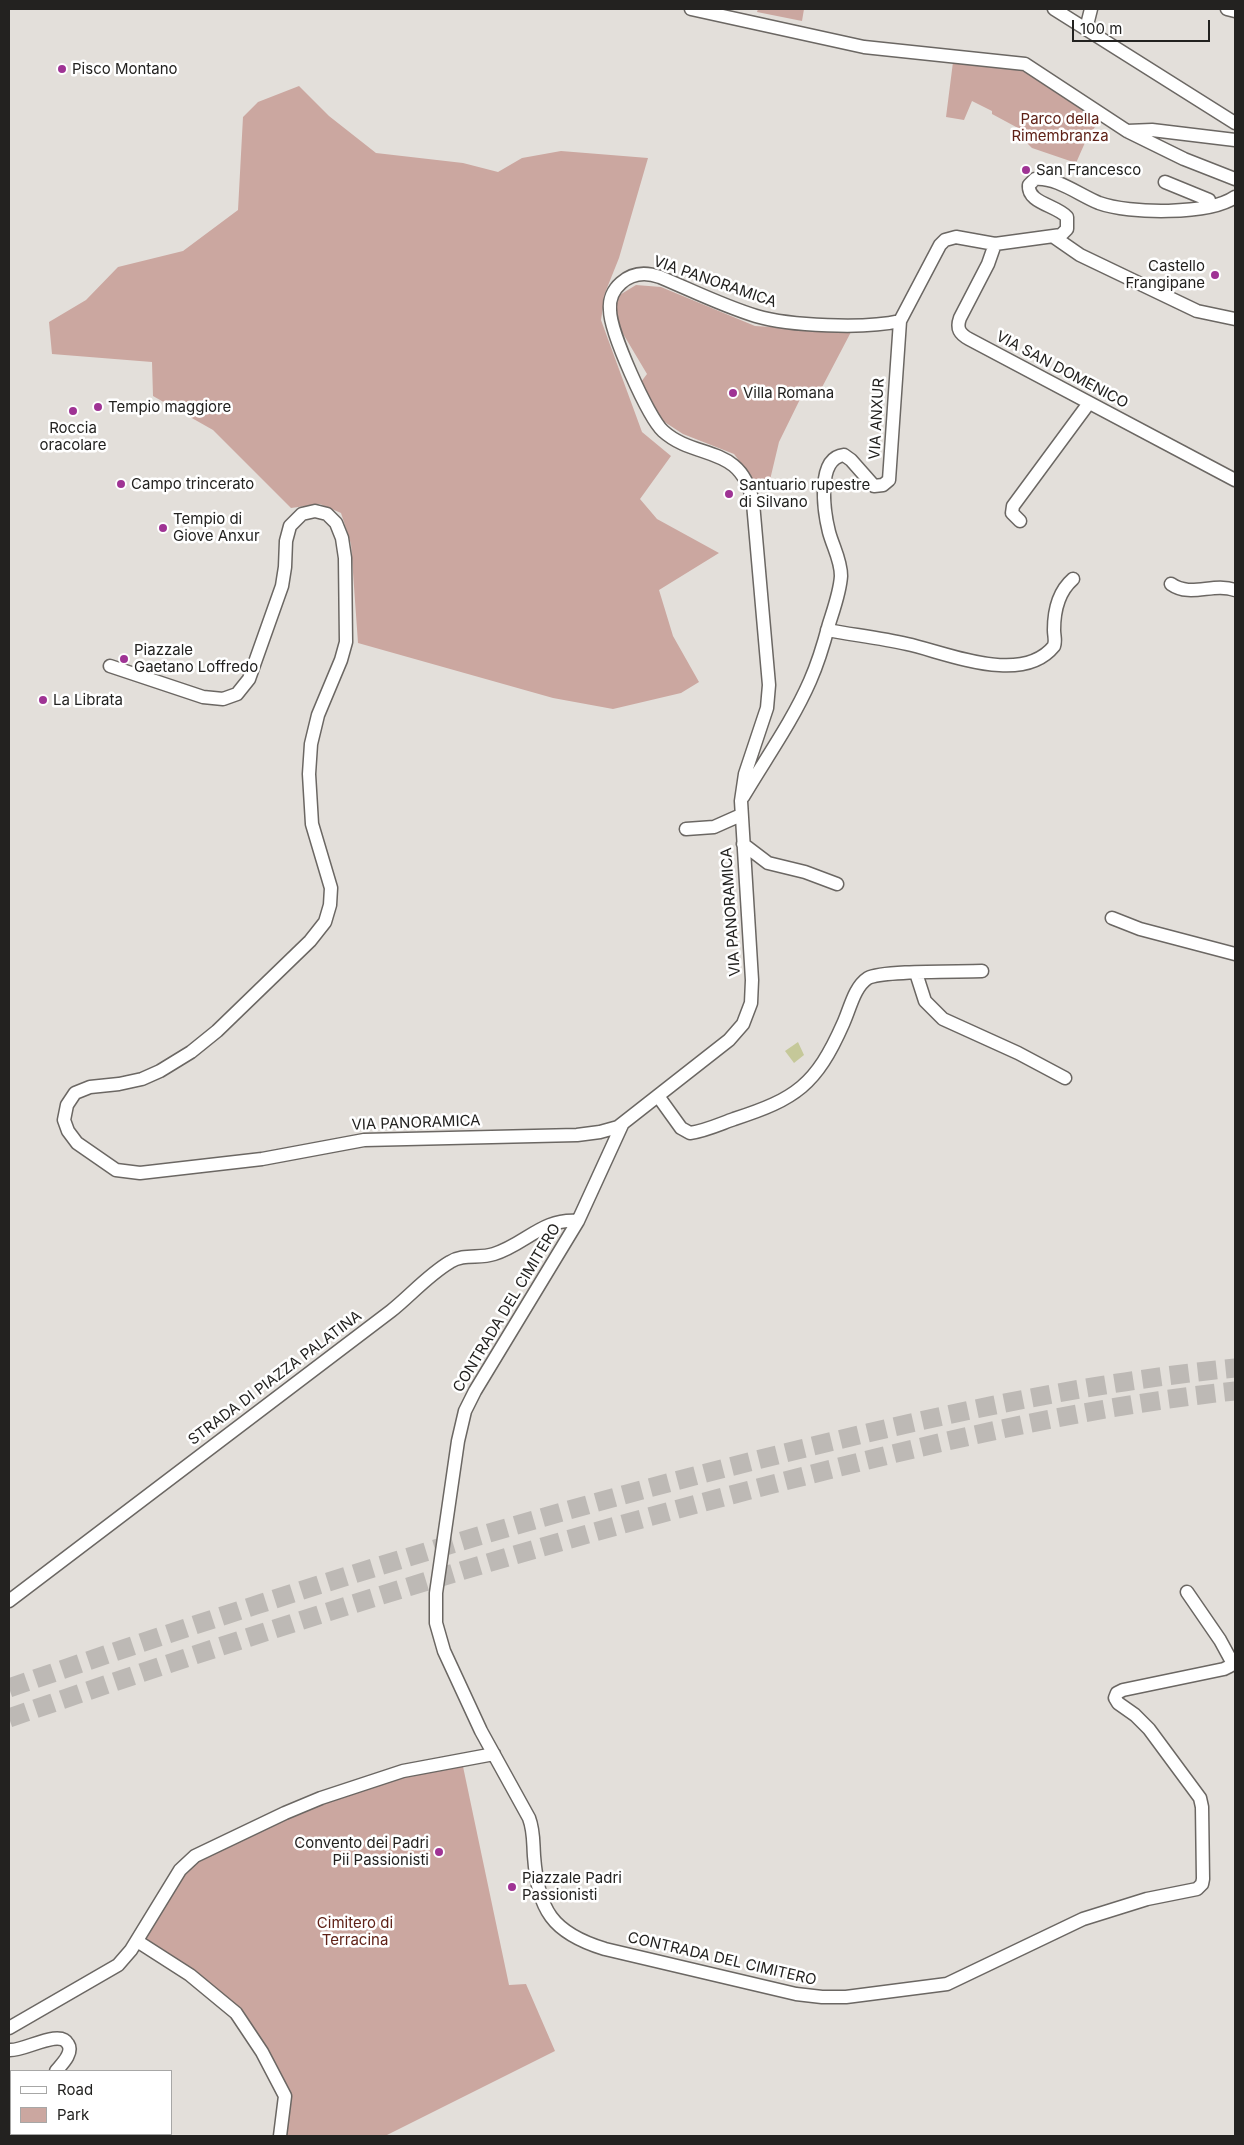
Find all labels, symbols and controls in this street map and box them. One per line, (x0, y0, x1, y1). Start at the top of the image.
scale bar (1074, 10, 1212, 42)
text: 100 m (1080, 19, 1122, 38)
place label: Pisco Montano (72, 60, 178, 78)
marker: Pisco Montano (56, 63, 68, 75)
park label: Parco della Rimembranza (1011, 110, 1109, 145)
place label: San Francesco (1036, 161, 1141, 179)
marker: San Francesco (1020, 164, 1032, 176)
street label: VIA PANORAMICA (651, 252, 779, 312)
place label: Castello Frangipane (1125, 257, 1205, 292)
marker: Castello Frangipane (1209, 269, 1221, 281)
street label: VIA SAN DOMENICO (993, 328, 1131, 412)
street label: VIA ANXUR (866, 378, 888, 460)
place label: Villa Romana (743, 384, 834, 402)
marker: Villa Romana (727, 387, 739, 399)
place label: Tempio maggiore (108, 398, 231, 416)
marker: Tempio maggiore (92, 401, 104, 413)
marker: Roccia oracolare (67, 405, 79, 417)
place label: Roccia oracolare (40, 419, 106, 454)
place label: Campo trincerato (131, 475, 254, 493)
place label: Santuario rupestre di Silvano (739, 476, 870, 511)
marker: Campo trincerato (115, 478, 127, 490)
marker: Santuario rupestre di Silvano (723, 488, 735, 500)
place label: Tempio di Giove Anxur (173, 510, 260, 545)
marker: Tempio di Giove Anxur (157, 522, 169, 534)
place label: Piazzale Gaetano Loffredo (134, 641, 258, 676)
marker: Piazzale Gaetano Loffredo (118, 653, 130, 665)
place label: La Librata (53, 691, 123, 709)
marker: La Librata (37, 694, 49, 706)
street label: VIA PANORAMICA (718, 847, 744, 977)
street label: VIA PANORAMICA (351, 1112, 481, 1134)
street label: CONTRADA DEL CIMITERO (450, 1221, 564, 1395)
street label: STRADA DI PIAZZA PALATINA (185, 1307, 365, 1449)
place label: Convento dei Padri Pii Passionisti (294, 1834, 429, 1869)
marker: Convento dei Padri Pii Passionisti (433, 1846, 445, 1858)
place label: Piazzale Padri Passionisti (522, 1869, 622, 1904)
marker: Piazzale Padri Passionisti (506, 1881, 518, 1893)
park label: Cimitero di Terracina (317, 1914, 393, 1949)
street label: CONTRADA DEL CIMITERO (626, 1928, 818, 1990)
legend (10, 2070, 172, 2135)
text: Road (57, 2080, 93, 2099)
text: Park (57, 2105, 89, 2124)

